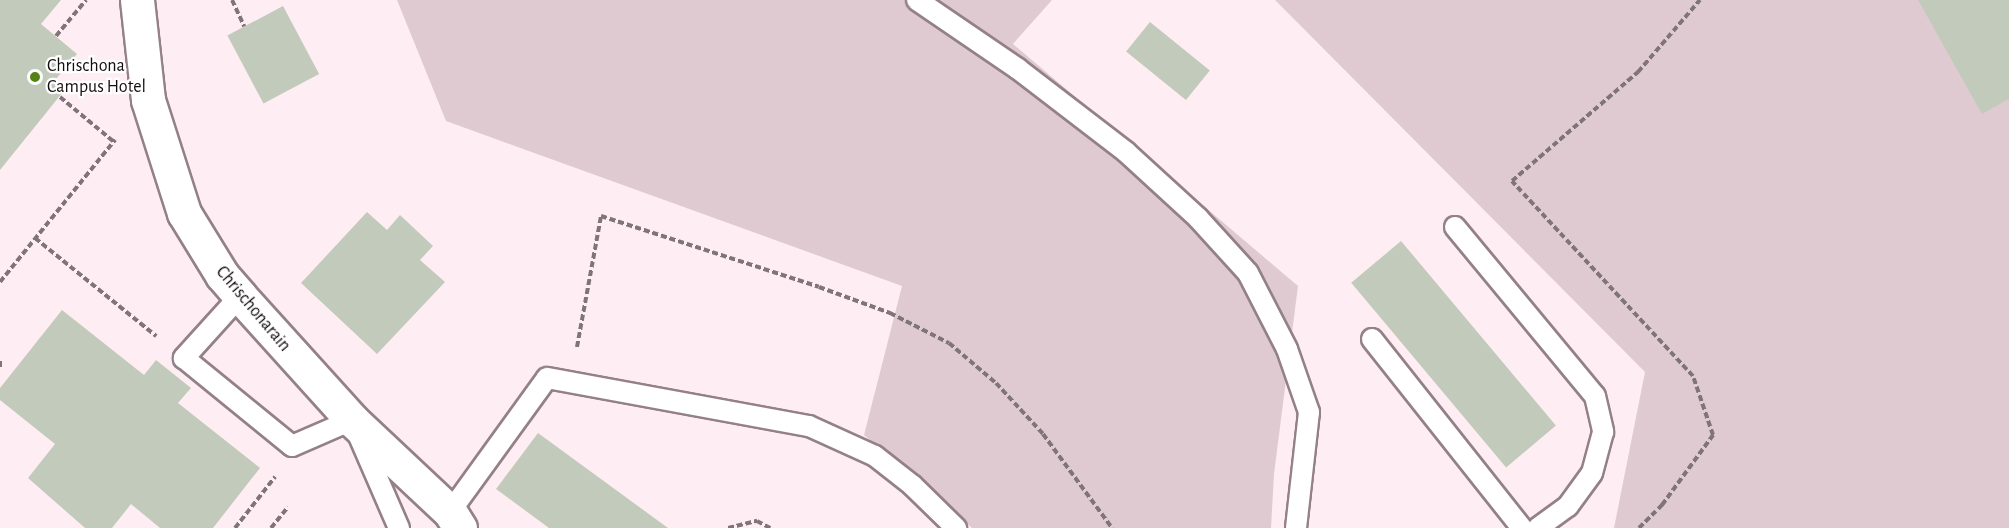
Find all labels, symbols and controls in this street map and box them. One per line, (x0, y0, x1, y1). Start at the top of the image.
place label: Chrischona Campus Hotel (47, 56, 146, 98)
marker: Chrischona Campus Hotel (28, 70, 42, 84)
street label: Chrischonarain (211, 262, 295, 356)

